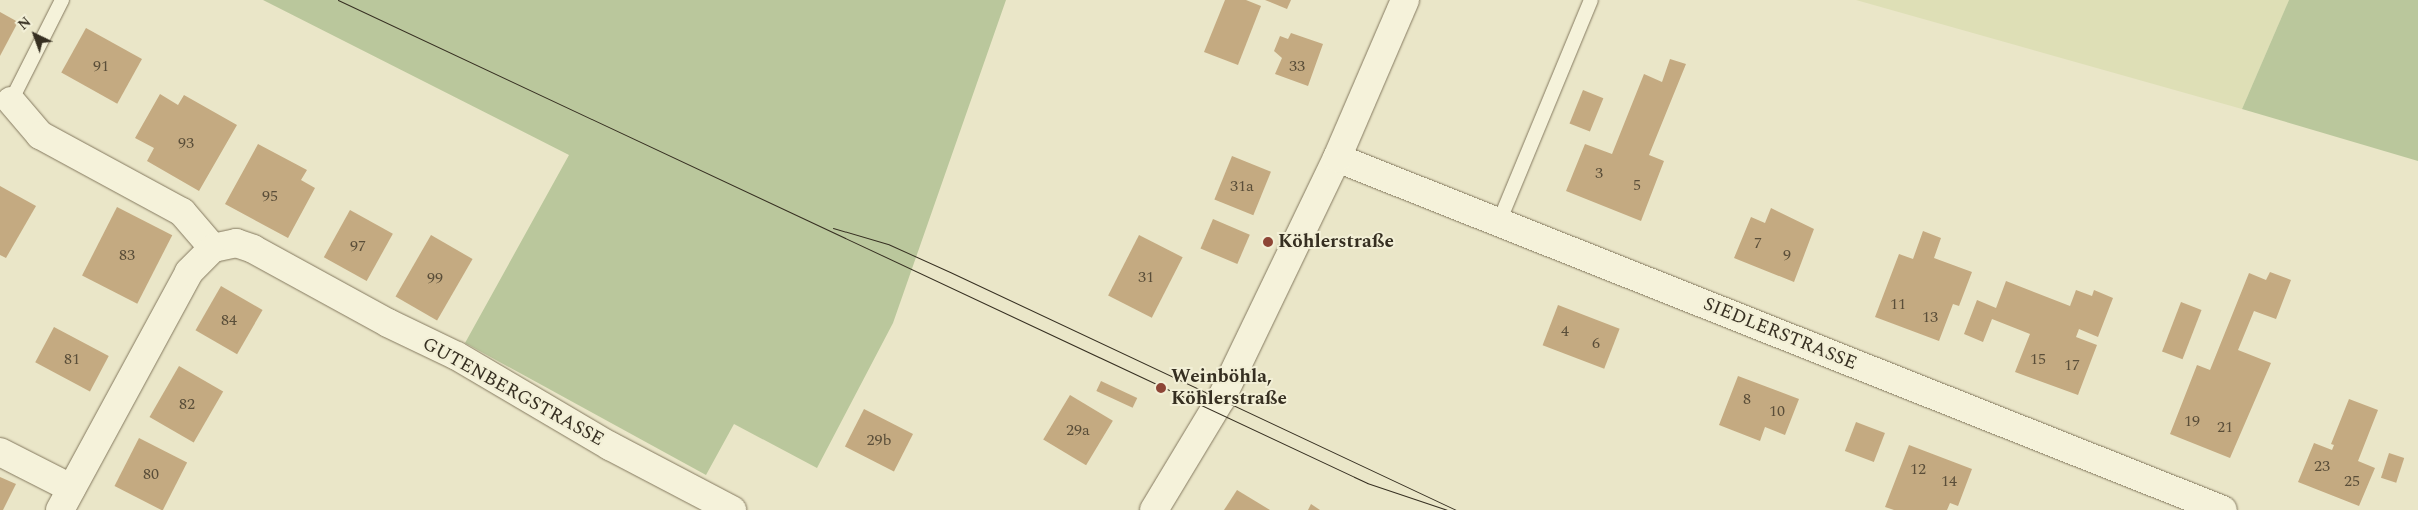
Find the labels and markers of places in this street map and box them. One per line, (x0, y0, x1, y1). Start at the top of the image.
place label: Köhlerstraße (1278, 231, 1394, 253)
marker: Köhlerstraße (1262, 236, 1274, 248)
place label: Weinböhla, Köhlerstraße (1171, 366, 1287, 410)
marker: Weinböhla, Köhlerstraße (1155, 382, 1167, 394)

